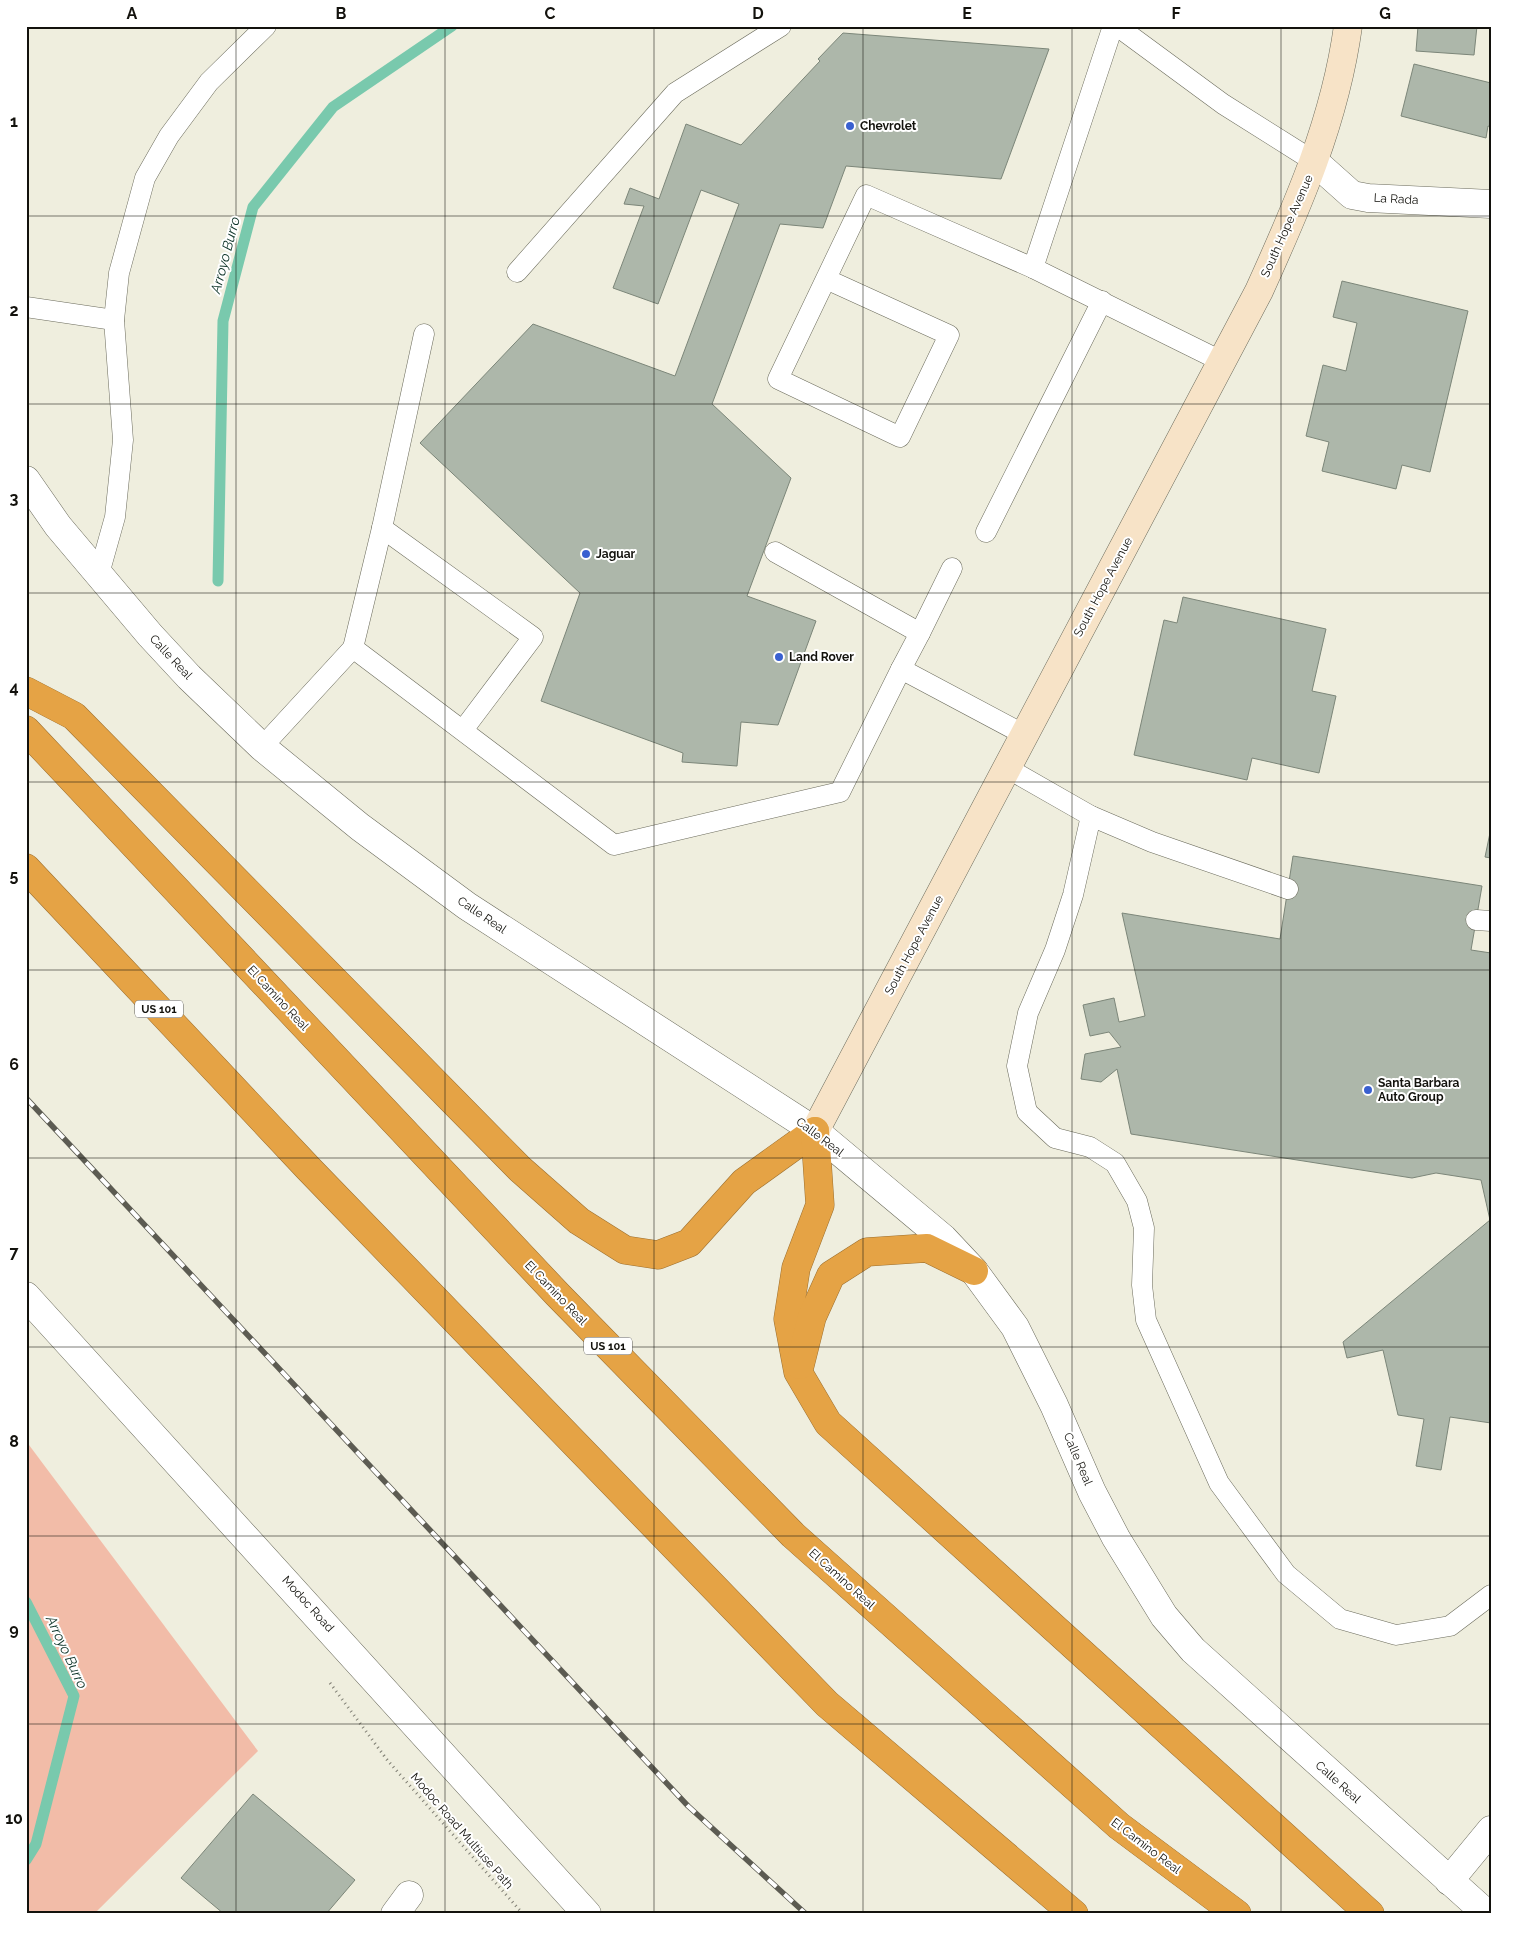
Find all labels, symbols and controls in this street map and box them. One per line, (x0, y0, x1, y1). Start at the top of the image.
text: A (127, 4, 138, 23)
text: B (336, 4, 347, 23)
text: C (545, 4, 556, 23)
text: D (752, 4, 764, 23)
text: E (962, 4, 972, 23)
text: F (1171, 4, 1181, 23)
text: G (1379, 4, 1391, 23)
text: 1 (10, 112, 18, 131)
place label: Chevrolet (860, 119, 917, 133)
marker: Chevrolet (844, 120, 856, 132)
street label: South Hope Avenue (1258, 173, 1316, 279)
street label: La Rada (1373, 191, 1419, 207)
water label: Arroyo Burro (207, 215, 243, 296)
text: 2 (9, 301, 19, 320)
text: 3 (10, 489, 19, 508)
street label: South Hope Avenue (1071, 535, 1135, 639)
place label: Jaguar (596, 547, 636, 561)
marker: Jaguar (580, 548, 592, 560)
street label: Calle Real (147, 632, 196, 683)
place label: Land Rover (789, 650, 854, 664)
marker: Land Rover (773, 651, 785, 663)
text: 4 (9, 678, 19, 697)
text: 5 (10, 866, 19, 885)
street label: South Hope Avenue (882, 893, 946, 997)
street label: Calle Real (455, 894, 510, 937)
street label: El Camino Real (244, 963, 312, 1034)
road number: US 101 (135, 1001, 183, 1018)
text: 6 (9, 1055, 19, 1074)
place label: Santa Barbara Auto Group (1378, 1076, 1460, 1104)
marker: Santa Barbara Auto Group (1362, 1084, 1374, 1096)
street label: Calle Real (793, 1115, 847, 1160)
text: 7 (10, 1243, 19, 1262)
street label: El Camino Real (522, 1258, 591, 1328)
road number: US 101 (584, 1338, 632, 1354)
street label: Calle Real (1061, 1431, 1096, 1488)
text: 8 (9, 1432, 19, 1451)
street label: El Camino Real (806, 1546, 878, 1613)
street label: Modoc Road (279, 1573, 337, 1635)
water label: Arroyo Burro (43, 1612, 91, 1691)
text: 9 (9, 1620, 19, 1639)
street label: Calle Real (1313, 1758, 1364, 1806)
street label: Modoc Road Multiuse Path (408, 1770, 516, 1892)
text: 10 (5, 1809, 23, 1828)
street label: El Camino Real (1108, 1815, 1184, 1877)

